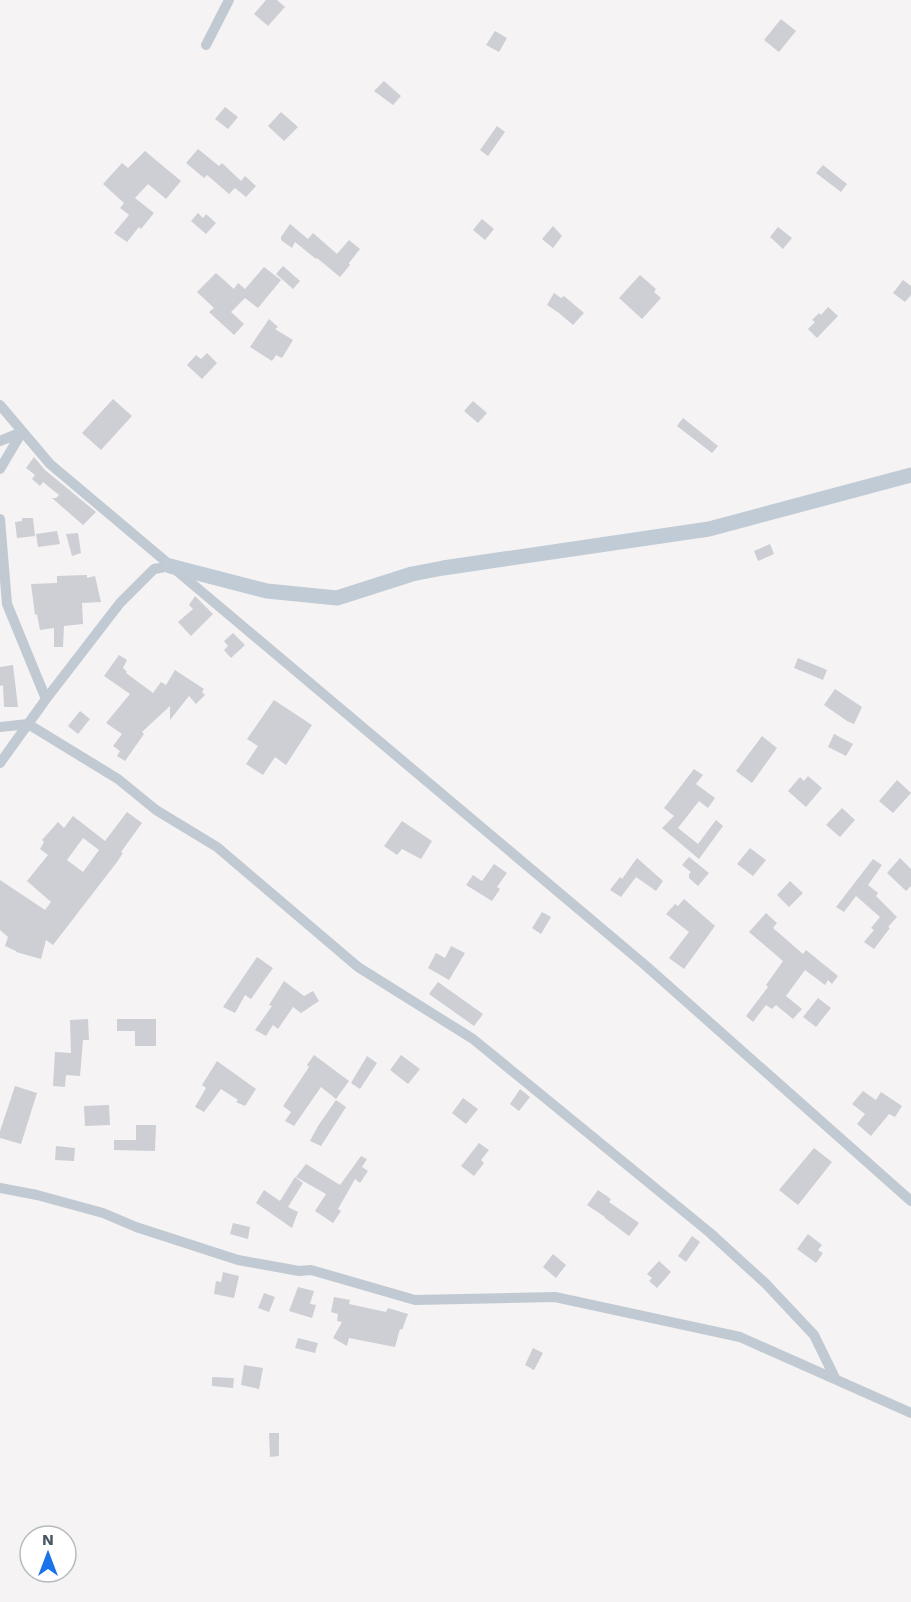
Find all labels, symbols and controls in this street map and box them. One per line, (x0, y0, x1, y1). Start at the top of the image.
north arrow (18, 1524, 78, 1584)
text: N (42, 1530, 54, 1549)

